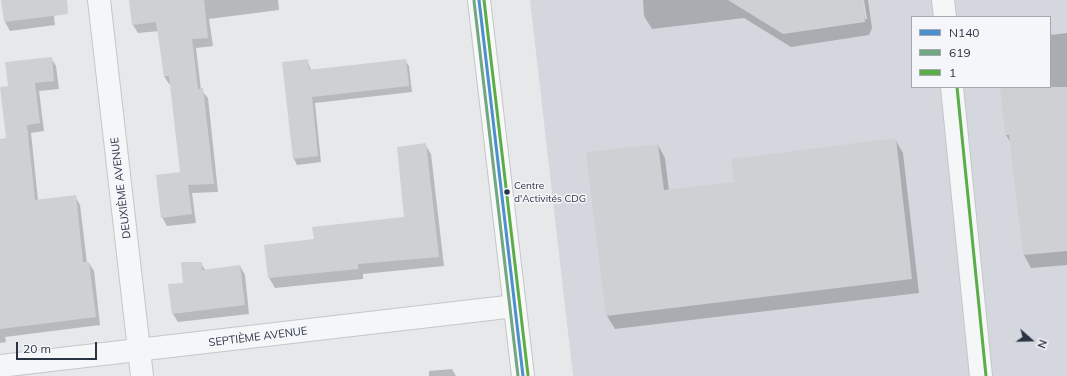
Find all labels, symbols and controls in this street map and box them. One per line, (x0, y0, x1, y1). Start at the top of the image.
legend (911, 16, 1051, 88)
text: N140 (949, 25, 980, 40)
text: 619 (949, 45, 971, 60)
text: 1 (949, 65, 956, 80)
street label: DEUXIÈME AVENUE (108, 136, 134, 240)
place label: Centre d'Activités CDG (514, 180, 586, 204)
marker: Centre d'Activités CDG (502, 187, 512, 197)
north arrow (1011, 320, 1051, 360)
street label: SEPTIÈME AVENUE (208, 324, 308, 350)
scale bar (18, 334, 99, 360)
text: N (1034, 338, 1050, 350)
text: 20 m (23, 341, 51, 356)

